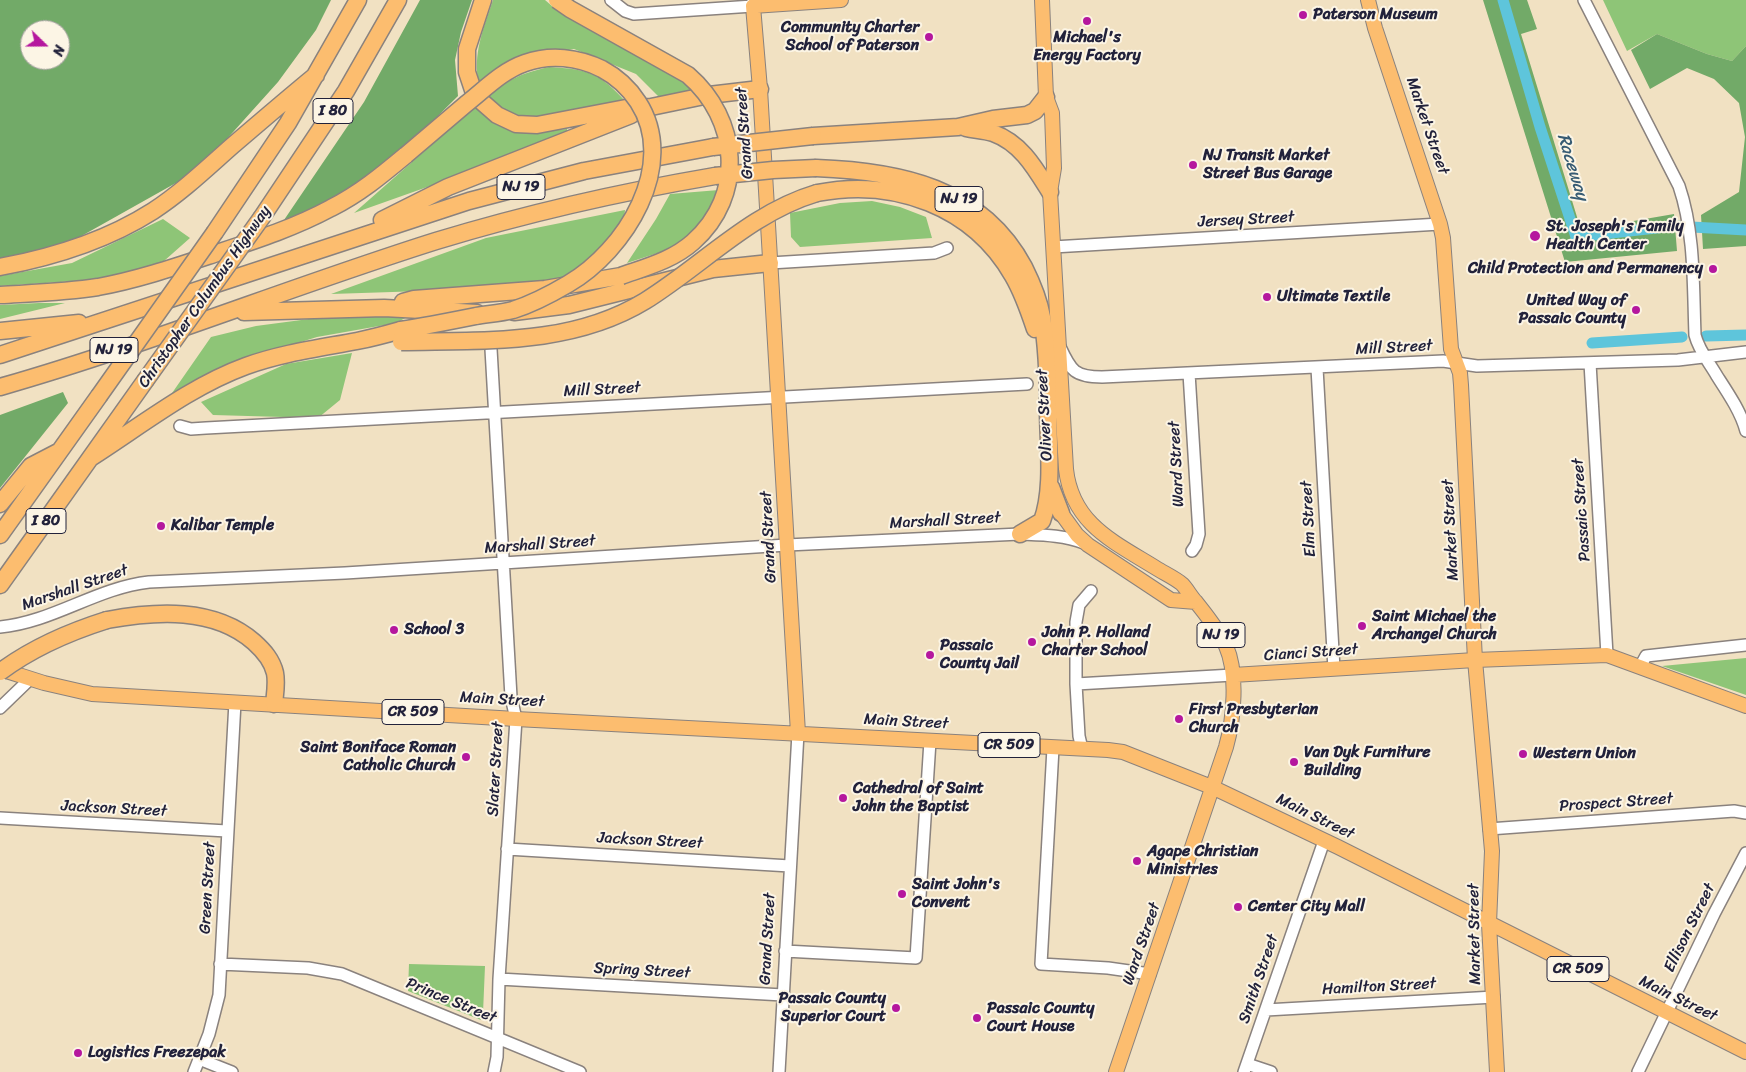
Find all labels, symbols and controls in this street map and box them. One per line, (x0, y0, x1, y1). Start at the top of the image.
place label: Paterson Museum (1313, 5, 1438, 25)
marker: Paterson Museum (1297, 9, 1309, 21)
marker: Michael's Energy Factory (1081, 15, 1093, 27)
place label: Community Charter School of Paterson (781, 18, 919, 56)
north arrow (20, 20, 70, 70)
place label: Michael's Energy Factory (1033, 28, 1141, 66)
marker: Community Charter School of Paterson (923, 31, 935, 43)
text: N (45, 41, 72, 60)
street label: Market Street (1401, 75, 1453, 177)
street label: Grand Street (732, 86, 758, 180)
road number: I 80 (313, 98, 353, 124)
water label: Raceway (1552, 131, 1592, 203)
place label: NJ Transit Market Street Bus Garage (1203, 146, 1332, 184)
marker: NJ Transit Market Street Bus Garage (1187, 159, 1199, 171)
road number: NJ 19 (497, 174, 545, 200)
road number: NJ 19 (935, 186, 983, 212)
street label: Christopher Columbus Highway (135, 202, 275, 392)
street label: Jersey Street (1197, 208, 1295, 232)
place label: St. Joseph's Family Health Center (1546, 217, 1684, 255)
marker: St. Joseph's Family Health Center (1528, 229, 1542, 243)
place label: Child Protection and Permanency (1468, 259, 1703, 279)
marker: Child Protection and Permanency (1707, 263, 1719, 275)
place label: Ultimate Textile (1277, 287, 1390, 307)
marker: Ultimate Textile (1261, 291, 1273, 303)
place label: United Way of Passaic County (1518, 291, 1626, 329)
marker: United Way of Passaic County (1630, 304, 1642, 316)
street label: Mill Street (1355, 336, 1433, 360)
road number: NJ 19 (90, 338, 138, 362)
street label: Oliver Street (1033, 368, 1057, 462)
street label: Mill Street (563, 378, 641, 402)
street label: Ward Street (1165, 421, 1189, 507)
street label: Passaic Street (1569, 458, 1595, 562)
street label: Market Street (1439, 479, 1463, 581)
street label: Elm Street (1297, 480, 1321, 558)
street label: Grand Street (757, 490, 781, 584)
road number: I 80 (26, 508, 66, 534)
street label: Marshall Street (889, 509, 1001, 533)
place label: Kalibar Temple (171, 516, 274, 536)
marker: Kalibar Temple (155, 520, 167, 532)
street label: Marshall Street (484, 532, 596, 558)
street label: Marshall Street (19, 561, 131, 615)
place label: Saint Michael the Archangel Church (1372, 607, 1497, 645)
place label: School 3 (404, 620, 464, 640)
marker: Saint Michael the Archangel Church (1356, 620, 1368, 632)
road number: NJ 19 (1197, 622, 1245, 648)
place label: John P. Holland Charter School (1042, 623, 1150, 661)
marker: School 3 (388, 624, 400, 636)
place label: Passaic County Jail (940, 636, 1019, 674)
marker: John P. Holland Charter School (1026, 636, 1038, 648)
street label: Cianci Street (1263, 640, 1359, 666)
marker: Passaic County Jail (924, 649, 936, 661)
street label: Main Street (459, 688, 545, 712)
road number: CR 509 (382, 700, 444, 724)
place label: First Presbyterian Church (1189, 700, 1318, 738)
street label: Main Street (863, 710, 949, 734)
marker: First Presbyterian Church (1173, 713, 1185, 725)
street label: Slater Street (484, 721, 508, 817)
road number: CR 509 (978, 732, 1040, 758)
place label: Saint Boniface Roman Catholic Church (300, 738, 456, 776)
place label: Van Dyk Furniture Building (1304, 743, 1430, 781)
place label: Western Union (1533, 744, 1636, 764)
marker: Western Union (1517, 748, 1529, 760)
marker: Saint Boniface Roman Catholic Church (460, 751, 472, 763)
marker: Van Dyk Furniture Building (1288, 756, 1300, 768)
place label: Cathedral of Saint John the Baptist (853, 779, 984, 817)
street label: Prospect Street (1558, 789, 1674, 817)
street label: Main Street (1273, 790, 1357, 844)
marker: Cathedral of Saint John the Baptist (837, 792, 849, 804)
street label: Jackson Street (61, 797, 167, 821)
street label: Jackson Street (597, 829, 703, 853)
street label: Green Street (196, 841, 220, 935)
place label: Agape Christian Ministries (1147, 842, 1258, 880)
marker: Agape Christian Ministries (1131, 855, 1143, 867)
place label: Saint John's Convent (912, 875, 999, 913)
street label: Ellison Street (1660, 880, 1720, 976)
street label: Market Street (1465, 883, 1485, 985)
marker: Saint John's Convent (896, 888, 908, 900)
street label: Grand Street (756, 892, 780, 986)
place label: Center City Mall (1248, 897, 1365, 917)
street label: Ward Street (1119, 900, 1165, 988)
marker: Center City Mall (1232, 901, 1244, 913)
street label: Smith Street (1235, 932, 1283, 1026)
road number: CR 509 (1547, 956, 1609, 982)
street label: Spring Street (593, 959, 691, 983)
street label: Main Street (1636, 972, 1720, 1026)
street label: Prince Street (403, 974, 499, 1028)
street label: Hamilton Street (1321, 974, 1437, 1000)
place label: Passaic County Superior Court (778, 989, 886, 1027)
place label: Passaic County Court House (987, 999, 1095, 1037)
marker: Passaic County Superior Court (890, 1002, 902, 1014)
marker: Passaic County Court House (971, 1012, 983, 1024)
place label: Logistics Freezepak (88, 1043, 226, 1063)
marker: Logistics Freezepak (72, 1047, 84, 1059)

